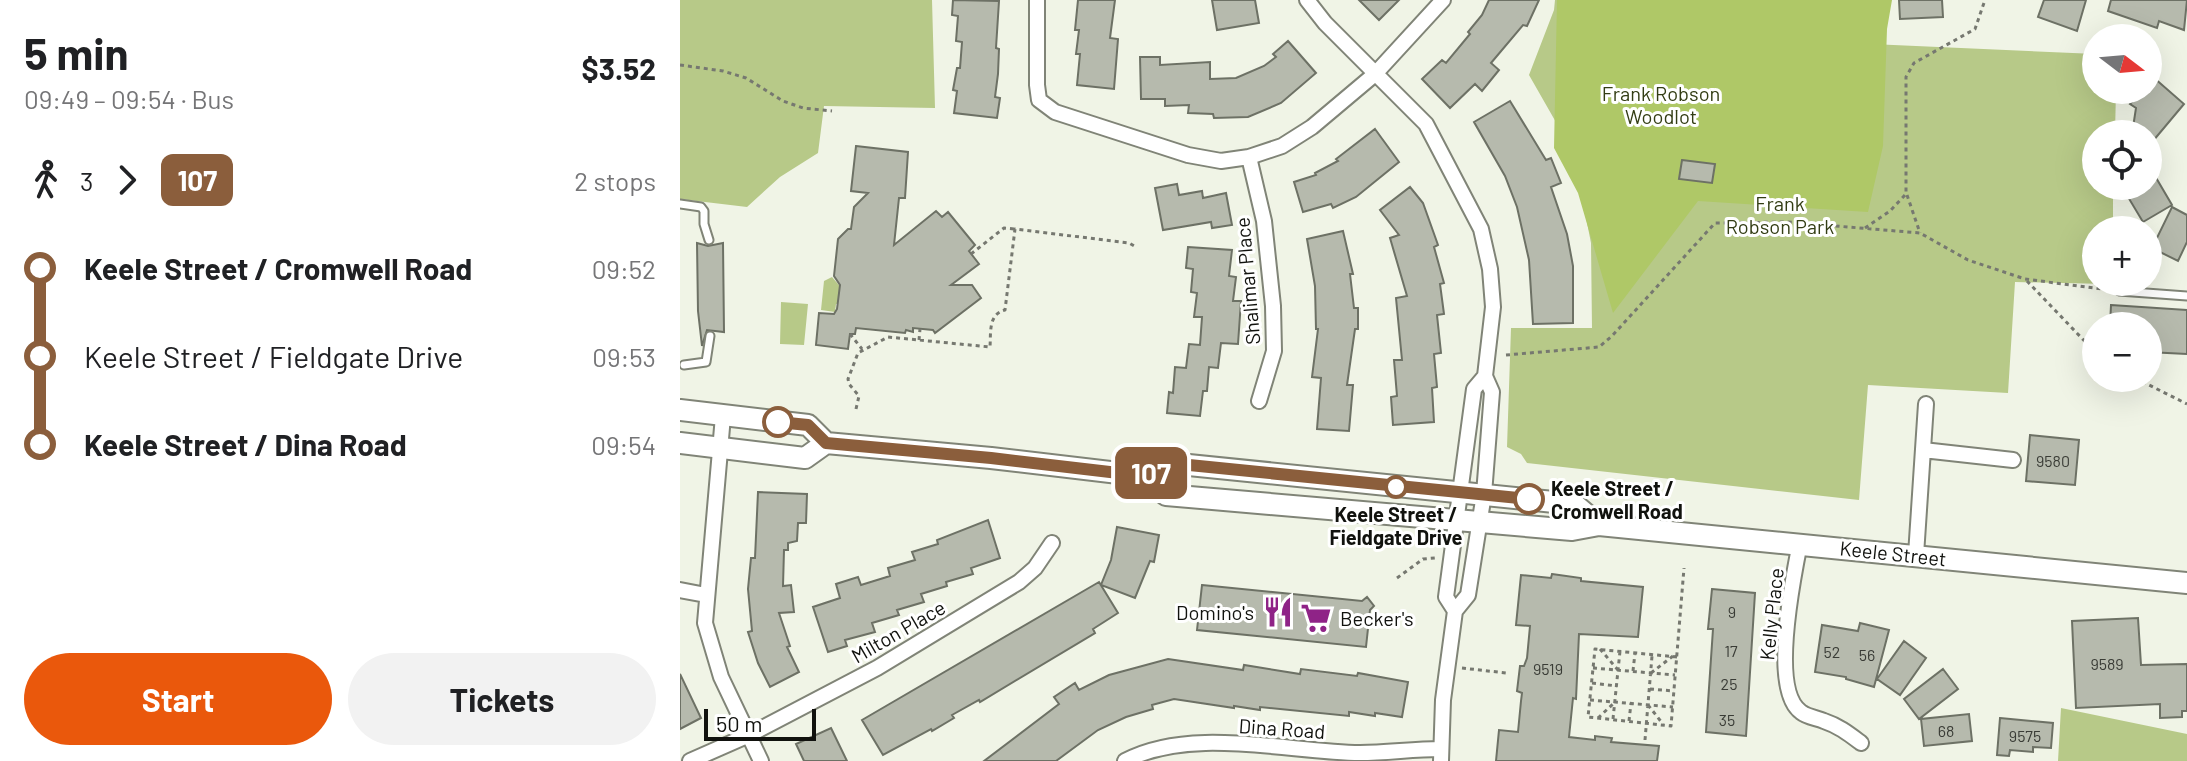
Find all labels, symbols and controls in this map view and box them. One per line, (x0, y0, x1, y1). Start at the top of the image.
north arrow (2082, 24, 2162, 104)
map controls (2082, 24, 2162, 392)
text: 5 min (24, 26, 129, 79)
text: $3.52 (582, 50, 656, 86)
park label: Frank Robson Woodlot (1602, 81, 1720, 128)
text: 09:49 – 09:54 · Bus (24, 83, 234, 114)
button: locate (2082, 120, 2162, 200)
icon: walk (24, 158, 68, 202)
icon: forward (105, 158, 149, 202)
text: 107 (177, 163, 217, 197)
text: 3 (80, 165, 93, 196)
text: 2 stops (574, 165, 656, 196)
park label: Frank Robson Park (1726, 191, 1834, 238)
street label: Shalimar Place (1229, 216, 1265, 346)
button: + (2082, 216, 2162, 296)
text: Keele Street / Cromwell Road (84, 250, 472, 286)
text: 09:52 (592, 253, 656, 284)
button: − (2082, 312, 2162, 392)
text: Keele Street / Fieldgate Drive (84, 338, 463, 374)
text: 09:53 (592, 341, 656, 372)
unlabelled marker (763, 407, 793, 437)
text: Keele Street / Dina Road (84, 426, 407, 462)
text: 09:54 (591, 429, 656, 460)
line badge: 107 (1105, 447, 1197, 499)
house number: 9580 (2036, 451, 2070, 470)
text: 107 (1131, 456, 1171, 490)
marker: Keele Street / Fieldgate Drive (1385, 476, 1407, 498)
place label: Keele Street / Cromwell Road (1551, 476, 1683, 523)
marker: Keele Street / Cromwell Road (1514, 484, 1544, 514)
place label: Keele Street / Fieldgate Drive (1329, 502, 1463, 549)
street label: Keele Street (1838, 535, 1948, 571)
street label: Kelly Place (1754, 567, 1788, 661)
street label: Milton Place (847, 595, 949, 667)
restaurant icon: Domino's (1261, 595, 1295, 629)
place label: Domino's (1176, 600, 1254, 624)
supermarket icon: Becker's (1299, 601, 1333, 635)
house number: 9 (1728, 602, 1736, 621)
place label: Becker's (1340, 606, 1414, 630)
house number: 17 (1724, 641, 1738, 660)
house number: 52 (1824, 642, 1840, 661)
house number: 56 (1859, 645, 1875, 664)
button: Start (24, 653, 332, 745)
button: Tickets (348, 653, 656, 745)
house number: 9589 (2090, 654, 2124, 673)
house number: 9519 (1533, 659, 1563, 678)
house number: 25 (1721, 674, 1737, 693)
scale bar (704, 705, 816, 741)
text: 50 m (716, 710, 762, 736)
house number: 35 (1719, 710, 1735, 729)
street label: Dina Road (1238, 713, 1326, 743)
house number: 68 (1938, 721, 1954, 740)
house number: 9575 (2009, 726, 2041, 745)

